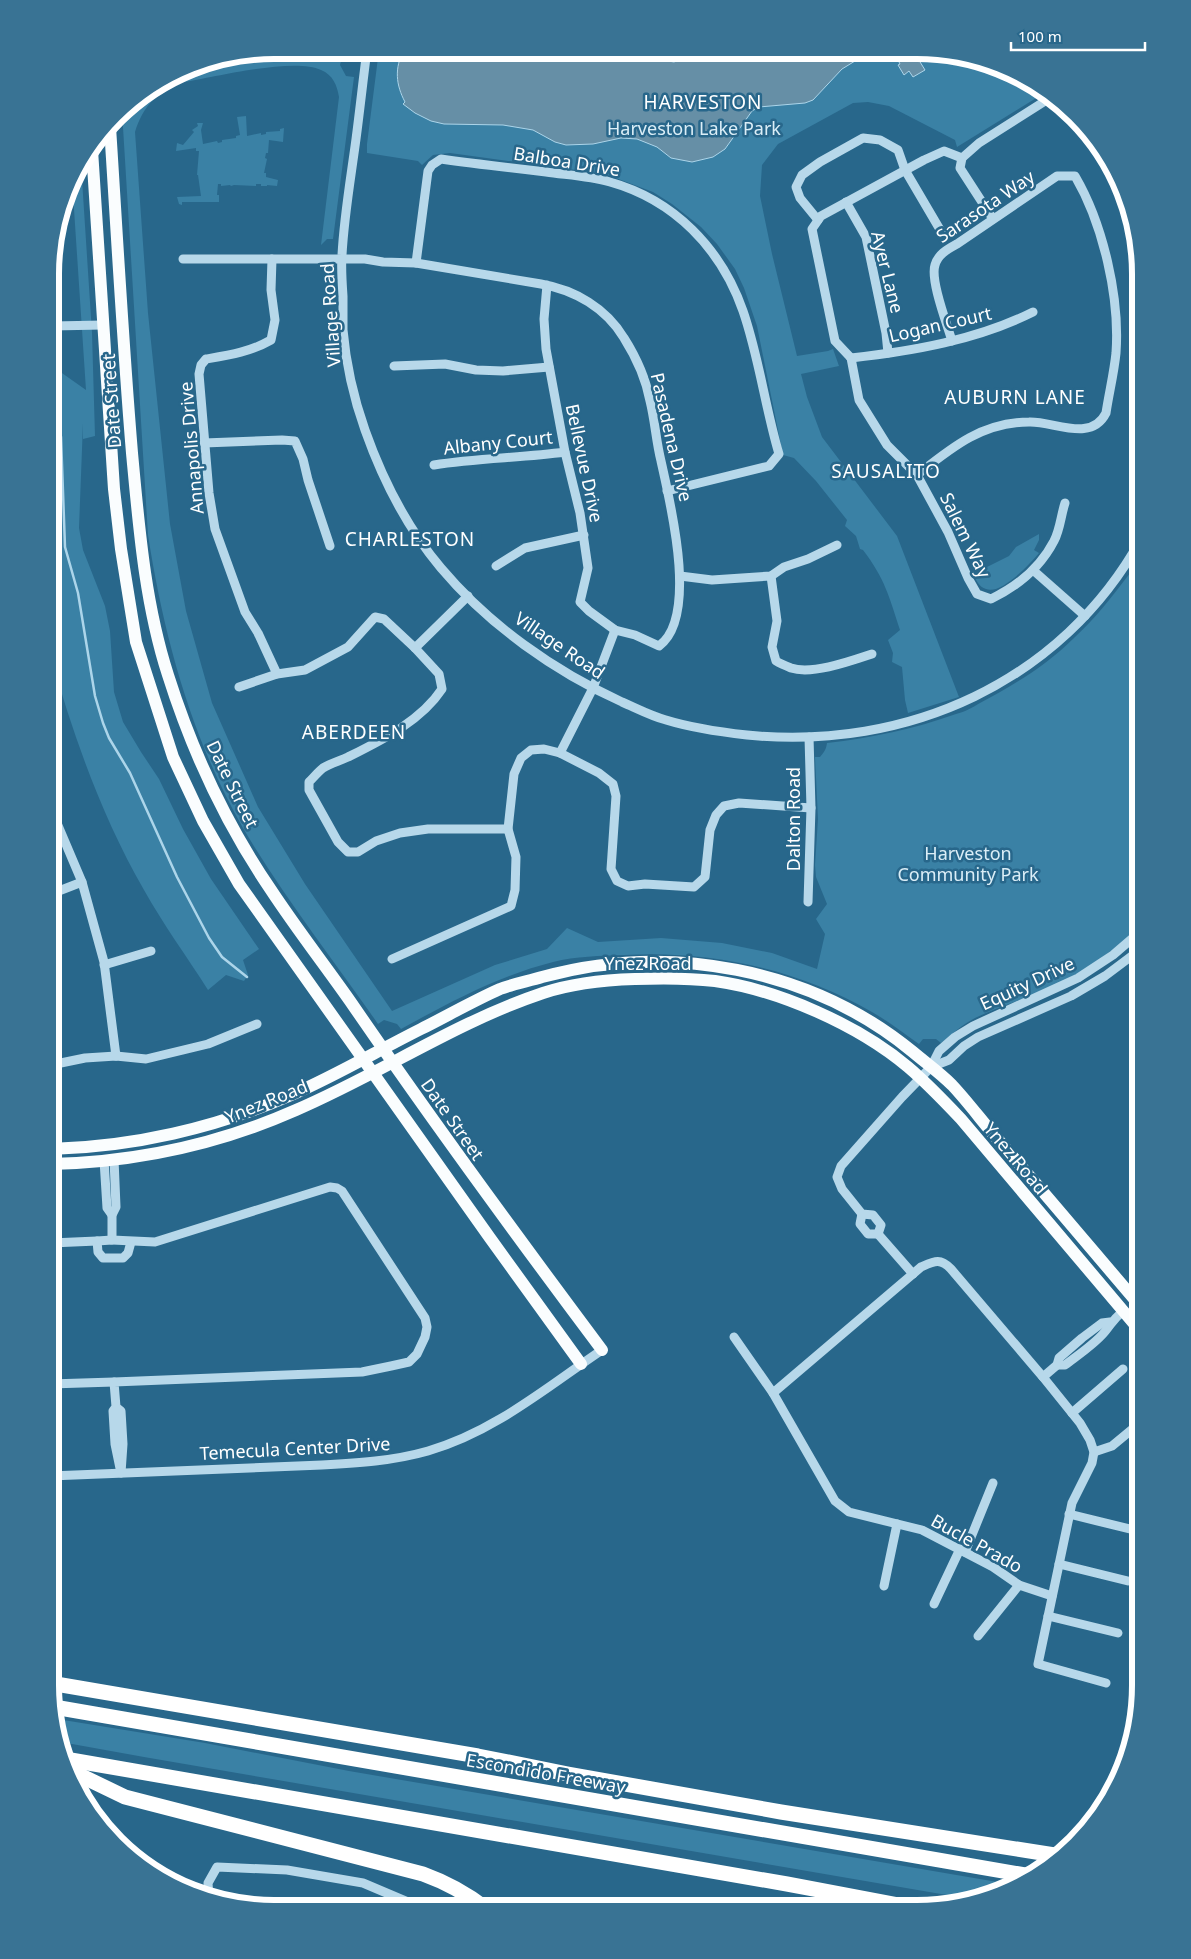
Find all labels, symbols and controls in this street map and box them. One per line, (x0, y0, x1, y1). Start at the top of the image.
scale bar (1011, 20, 1145, 52)
text: 100 m (1018, 26, 1062, 46)
district label: HARVESTON (644, 89, 762, 115)
park label: Harveston Lake Park (607, 116, 781, 140)
street label: Balboa Drive (512, 141, 622, 181)
street label: Sarasota Way (931, 164, 1039, 248)
street label: Ayer Lane (866, 228, 910, 316)
street label: Village Road (314, 262, 346, 368)
street label: Logan Court (886, 300, 994, 347)
street label: Date Street (96, 352, 126, 449)
street label: Pasadena Drive (646, 370, 698, 504)
street label: Annapolis Drive (173, 381, 209, 515)
district label: AUBURN LANE (944, 384, 1086, 410)
street label: Bellevue Drive (561, 402, 609, 524)
street label: Albany Court (442, 424, 554, 460)
district label: SAUSALITO (831, 458, 941, 484)
street label: Salem Way (935, 488, 997, 582)
district label: CHARLESTON (345, 526, 475, 552)
street label: Village Road (510, 606, 610, 684)
district label: ABERDEEN (302, 719, 406, 745)
street label: Date Street (201, 736, 265, 832)
street label: Dalton Road (781, 767, 805, 871)
park label: Harveston Community Park (897, 841, 1039, 886)
street label: Ynez Road (604, 951, 692, 975)
street label: Equity Drive (976, 951, 1078, 1015)
street label: Date Street (416, 1073, 490, 1165)
street label: Ynez Road (221, 1074, 311, 1128)
street label: Ynez Road (979, 1117, 1053, 1199)
street label: Temecula Center Drive (199, 1431, 391, 1465)
street label: Bucle Prado (927, 1508, 1027, 1578)
street label: Escondido Freeway (464, 1747, 628, 1799)

